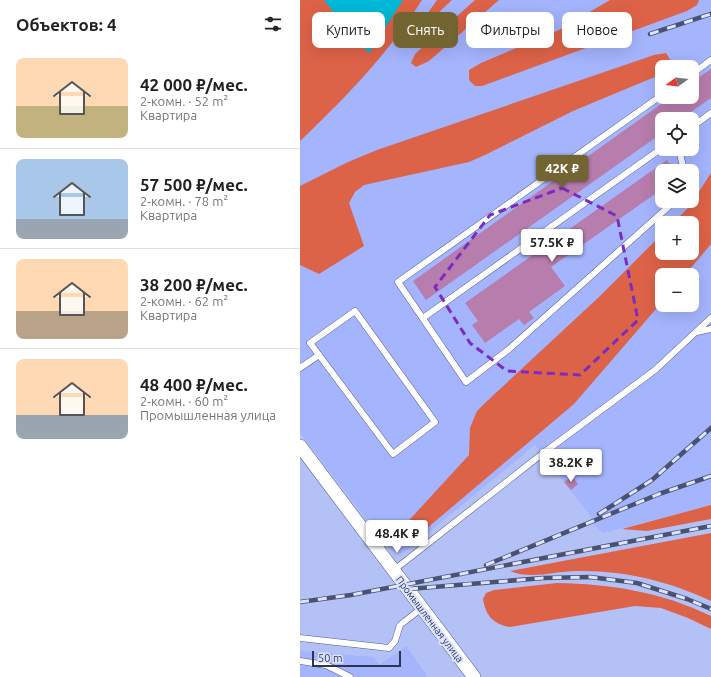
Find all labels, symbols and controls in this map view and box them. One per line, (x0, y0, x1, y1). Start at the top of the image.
chip: Купить (312, 12, 385, 48)
chip: Снять (393, 12, 458, 48)
chip: Фильтры (466, 12, 554, 48)
chip: Новое (562, 12, 632, 48)
icon: filters (262, 13, 284, 35)
text: Объектов: 4 (16, 15, 116, 34)
north arrow (655, 60, 699, 104)
map controls (655, 60, 699, 312)
icon: home (48, 74, 96, 122)
text: 42 000 ₽/мес. (140, 75, 248, 94)
text: 2-комн. · 52 m² (140, 94, 228, 108)
text: Квартира (140, 108, 197, 122)
button: locate (655, 112, 699, 156)
pin: 42K ₽ (534, 155, 590, 189)
text: 42K ₽ (545, 161, 579, 175)
button: layers (655, 164, 699, 208)
icon: home (48, 175, 96, 223)
text: 57 500 ₽/мес. (140, 175, 248, 194)
text: 2-комн. · 78 m² (140, 194, 228, 208)
text: Квартира (140, 208, 197, 222)
button: + (655, 216, 699, 260)
pin: 57.5K ₽ (515, 229, 589, 263)
text: 57.5K ₽ (530, 235, 574, 249)
button: − (655, 268, 699, 312)
icon: home (48, 275, 96, 323)
text: 38 200 ₽/мес. (140, 275, 248, 294)
text: 2-комн. · 62 m² (140, 294, 228, 308)
text: Квартира (140, 308, 197, 322)
icon: home (48, 375, 96, 423)
text: 48 400 ₽/мес. (140, 375, 248, 394)
text: 2-комн. · 60 m² (140, 394, 228, 408)
text: Промышленная улица (140, 408, 276, 422)
pin: 38.2K ₽ (534, 449, 608, 483)
text: 38.2K ₽ (549, 455, 593, 469)
pin: 48.4K ₽ (360, 520, 434, 554)
text: 48.4K ₽ (375, 526, 419, 540)
street label: Промышленная улица (394, 574, 465, 664)
scale bar (312, 649, 401, 668)
text: 50 m (318, 652, 342, 664)

